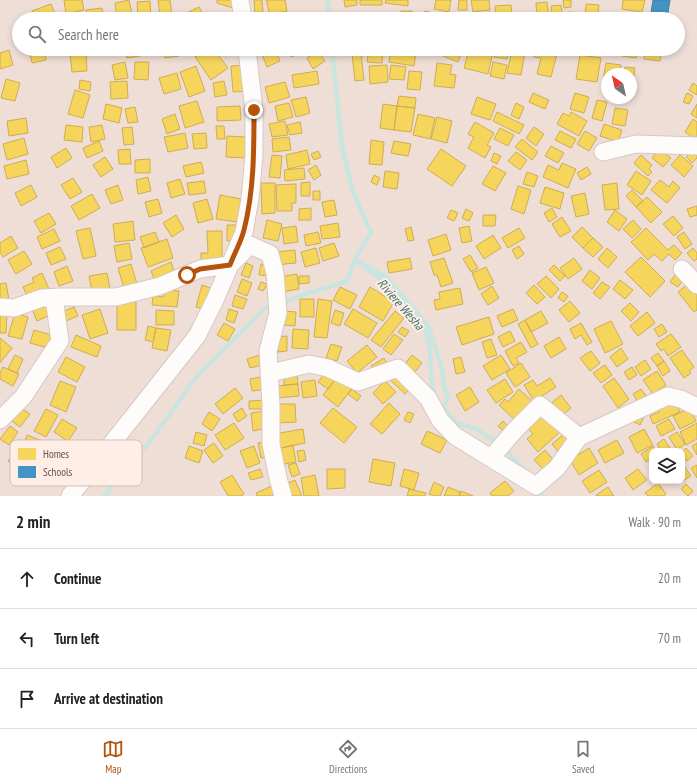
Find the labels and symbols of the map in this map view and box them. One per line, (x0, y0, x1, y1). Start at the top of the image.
north arrow (601, 68, 637, 104)
route end (245, 101, 263, 119)
route start (178, 266, 196, 284)
water label: Riviere Wesha (374, 275, 428, 334)
legend (10, 440, 142, 486)
text: Homes (43, 447, 69, 461)
text: Schools (43, 465, 73, 479)

